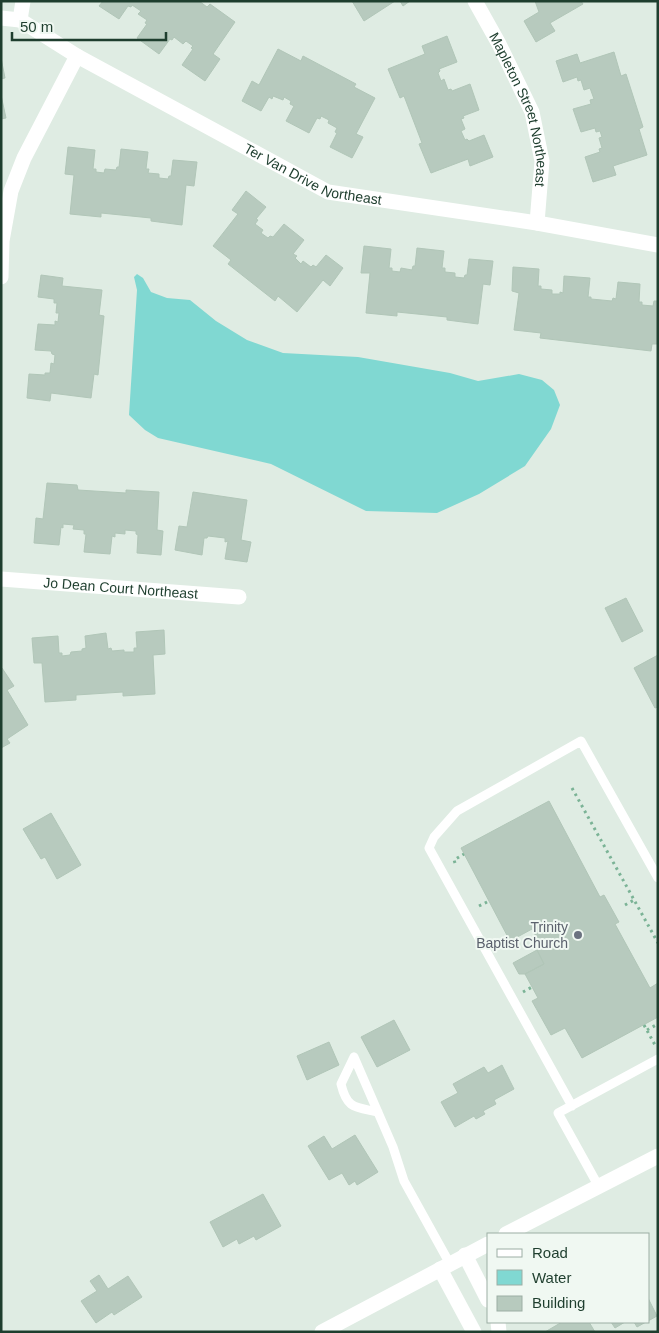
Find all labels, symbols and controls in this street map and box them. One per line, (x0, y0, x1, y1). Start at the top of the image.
scale bar (12, 10, 166, 42)
text: 50 m (20, 18, 53, 35)
street label: Mapleton Street Northeast (486, 30, 550, 188)
street label: Ter Van Drive Northeast (241, 140, 383, 208)
street label: Jo Dean Court Northeast (43, 574, 199, 602)
place label: Trinity Baptist Church (476, 919, 568, 951)
marker: Trinity Baptist Church (572, 929, 584, 941)
legend (487, 1233, 649, 1323)
text: Road (532, 1244, 568, 1261)
text: Water (532, 1269, 571, 1286)
text: Building (532, 1294, 585, 1311)

